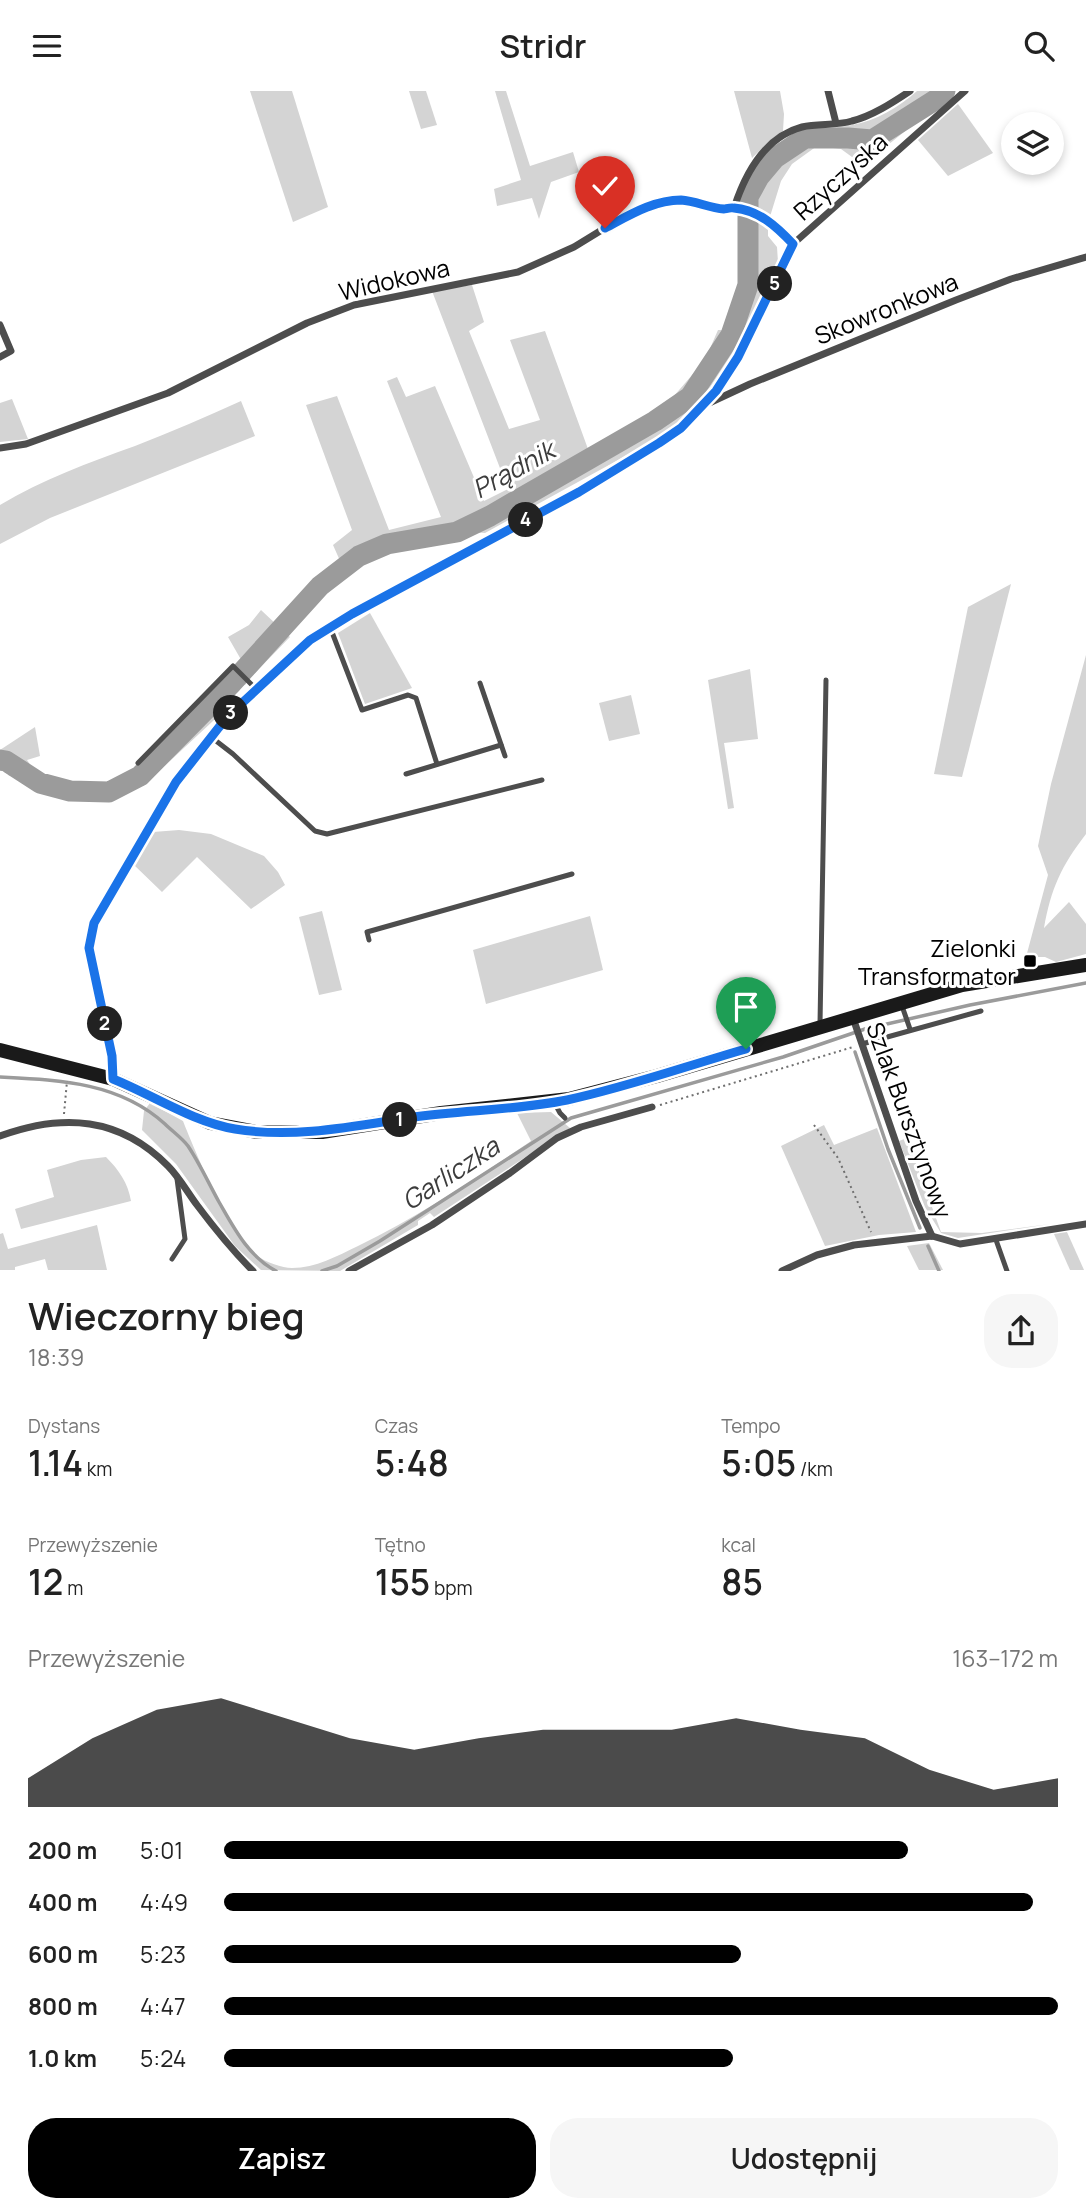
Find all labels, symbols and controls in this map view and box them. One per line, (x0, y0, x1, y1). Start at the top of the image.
text: Stridr (500, 24, 586, 68)
icon: menu (28, 27, 66, 65)
icon: search (1020, 27, 1058, 65)
map controls (1001, 112, 1064, 175)
button: layers (1001, 112, 1064, 175)
street label: Rzyczyska (786, 125, 894, 227)
pin (575, 156, 635, 228)
icon: check (586, 167, 624, 205)
street label: Widokowa (336, 250, 452, 308)
street label: Skowronkowa (809, 264, 963, 352)
pin: 5 (758, 267, 792, 301)
text: 5 (769, 270, 780, 296)
water label: Prądnik (465, 430, 564, 506)
pin: 4 (508, 503, 544, 537)
text: 4 (520, 506, 531, 532)
pin: 3 (214, 695, 248, 731)
text: 3 (225, 699, 236, 725)
place label: Zielonki Transformator (858, 931, 1016, 992)
marker: Zielonki Transformator (1022, 953, 1038, 969)
pin (716, 977, 776, 1049)
icon: arrive (727, 988, 765, 1026)
pin: 2 (88, 1007, 122, 1041)
text: 2 (99, 1010, 110, 1036)
street label: Szlak Bursztynowy (859, 1017, 961, 1223)
pin: 1 (382, 1103, 418, 1137)
text: 1 (395, 1106, 404, 1132)
water label: Garliczka (394, 1127, 507, 1218)
text: Wieczorny bieg (28, 1289, 305, 1341)
button: share (984, 1294, 1058, 1368)
text: 18:39 (28, 1341, 84, 1373)
text: Dystans (28, 1413, 100, 1439)
text: Czas (375, 1413, 418, 1439)
text: Tempo (721, 1413, 781, 1439)
text: 1.14 (28, 1439, 83, 1487)
text: 5:48 (375, 1439, 449, 1487)
text: 5:05 (721, 1439, 796, 1487)
text: km (83, 1456, 112, 1482)
text: /km (796, 1456, 833, 1482)
text: Przewyższenie (28, 1532, 158, 1558)
text: Tętno (375, 1532, 426, 1558)
text: kcal (721, 1532, 756, 1558)
text: 12 (28, 1558, 63, 1606)
text: 155 (375, 1558, 430, 1606)
text: 85 (721, 1558, 763, 1606)
text: m (63, 1575, 83, 1601)
text: bpm (430, 1575, 473, 1601)
text: Przewyższenie (28, 1642, 185, 1674)
text: 163–172 m (952, 1642, 1058, 1674)
text: 200 m (28, 1834, 97, 1866)
text: 5:01 (140, 1834, 183, 1866)
text: 400 m (28, 1886, 98, 1918)
text: 4:49 (140, 1886, 188, 1918)
text: 600 m (28, 1938, 98, 1970)
text: 5:23 (140, 1938, 186, 1970)
text: 800 m (28, 1990, 98, 2022)
text: 4:47 (140, 1990, 186, 2022)
text: 1.0 km (28, 2042, 97, 2074)
text: 5:24 (140, 2042, 186, 2074)
button: Zapisz (28, 2118, 536, 2198)
button: Udostępnij (550, 2118, 1058, 2198)

